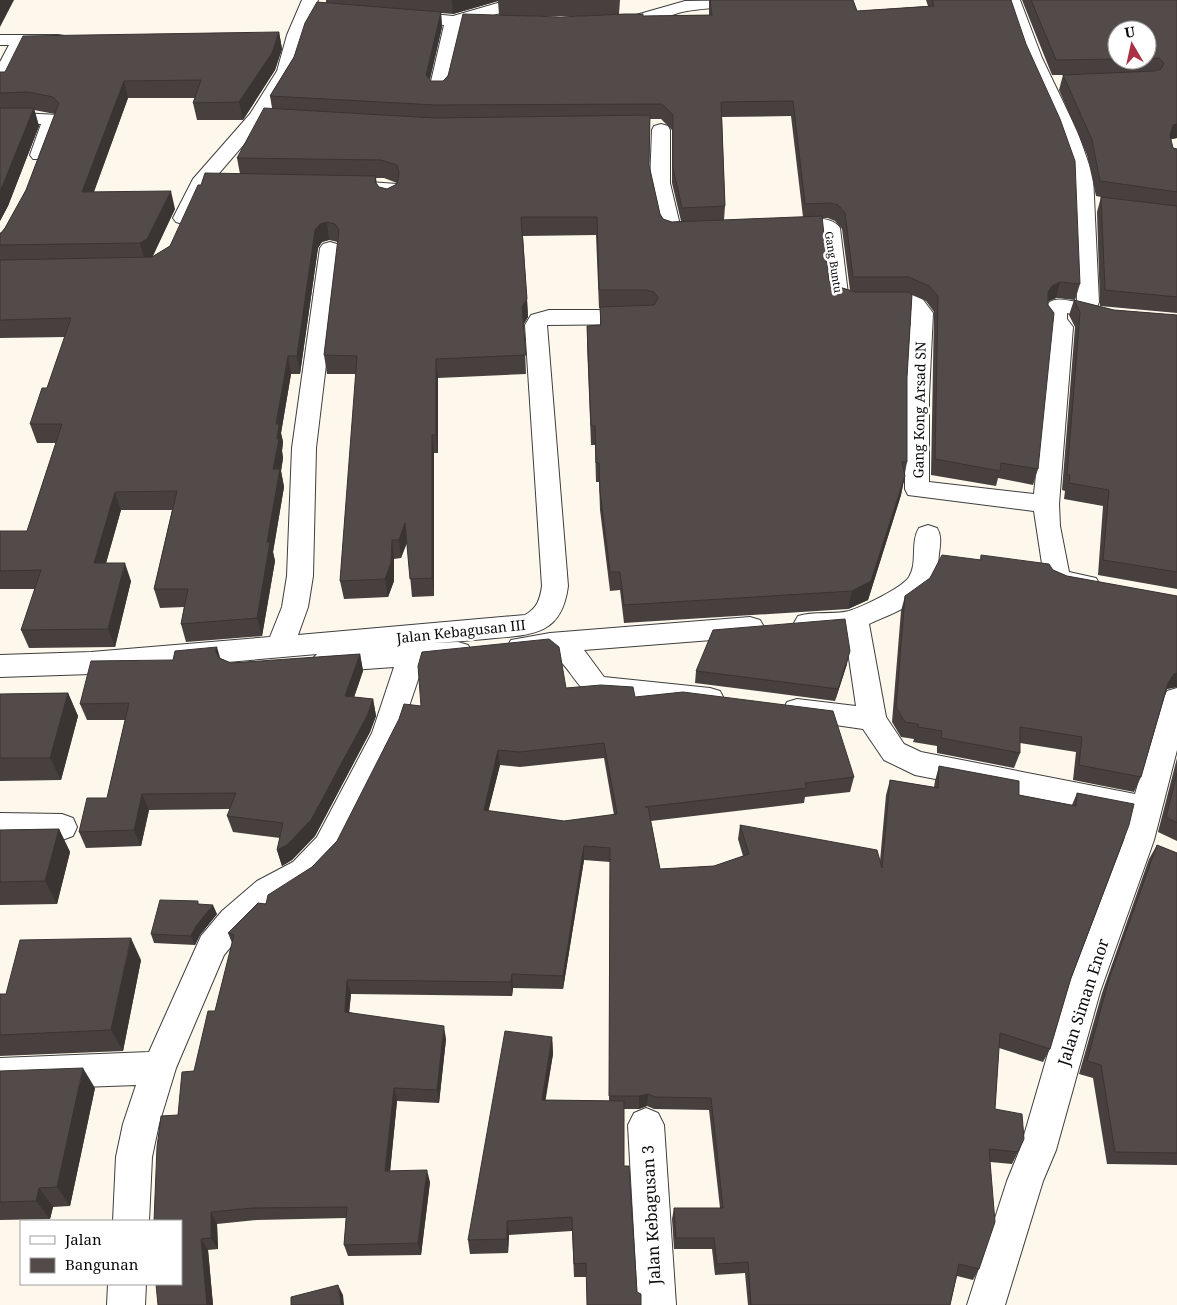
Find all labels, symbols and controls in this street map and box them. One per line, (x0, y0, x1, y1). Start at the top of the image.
north arrow (1107, 20, 1157, 70)
text: U (1123, 21, 1137, 42)
street label: Gang Buntu (822, 230, 846, 294)
street label: Gang Kong Arsad SN (908, 341, 930, 479)
street label: Jalan Kebagusan III (394, 615, 527, 647)
street label: Jalan Siman Enor (1052, 935, 1114, 1069)
street label: Jalan Kebagusan 3 (636, 1145, 666, 1286)
legend (20, 1220, 182, 1285)
text: Jalan (64, 1229, 102, 1249)
text: Bangunan (65, 1254, 139, 1274)

